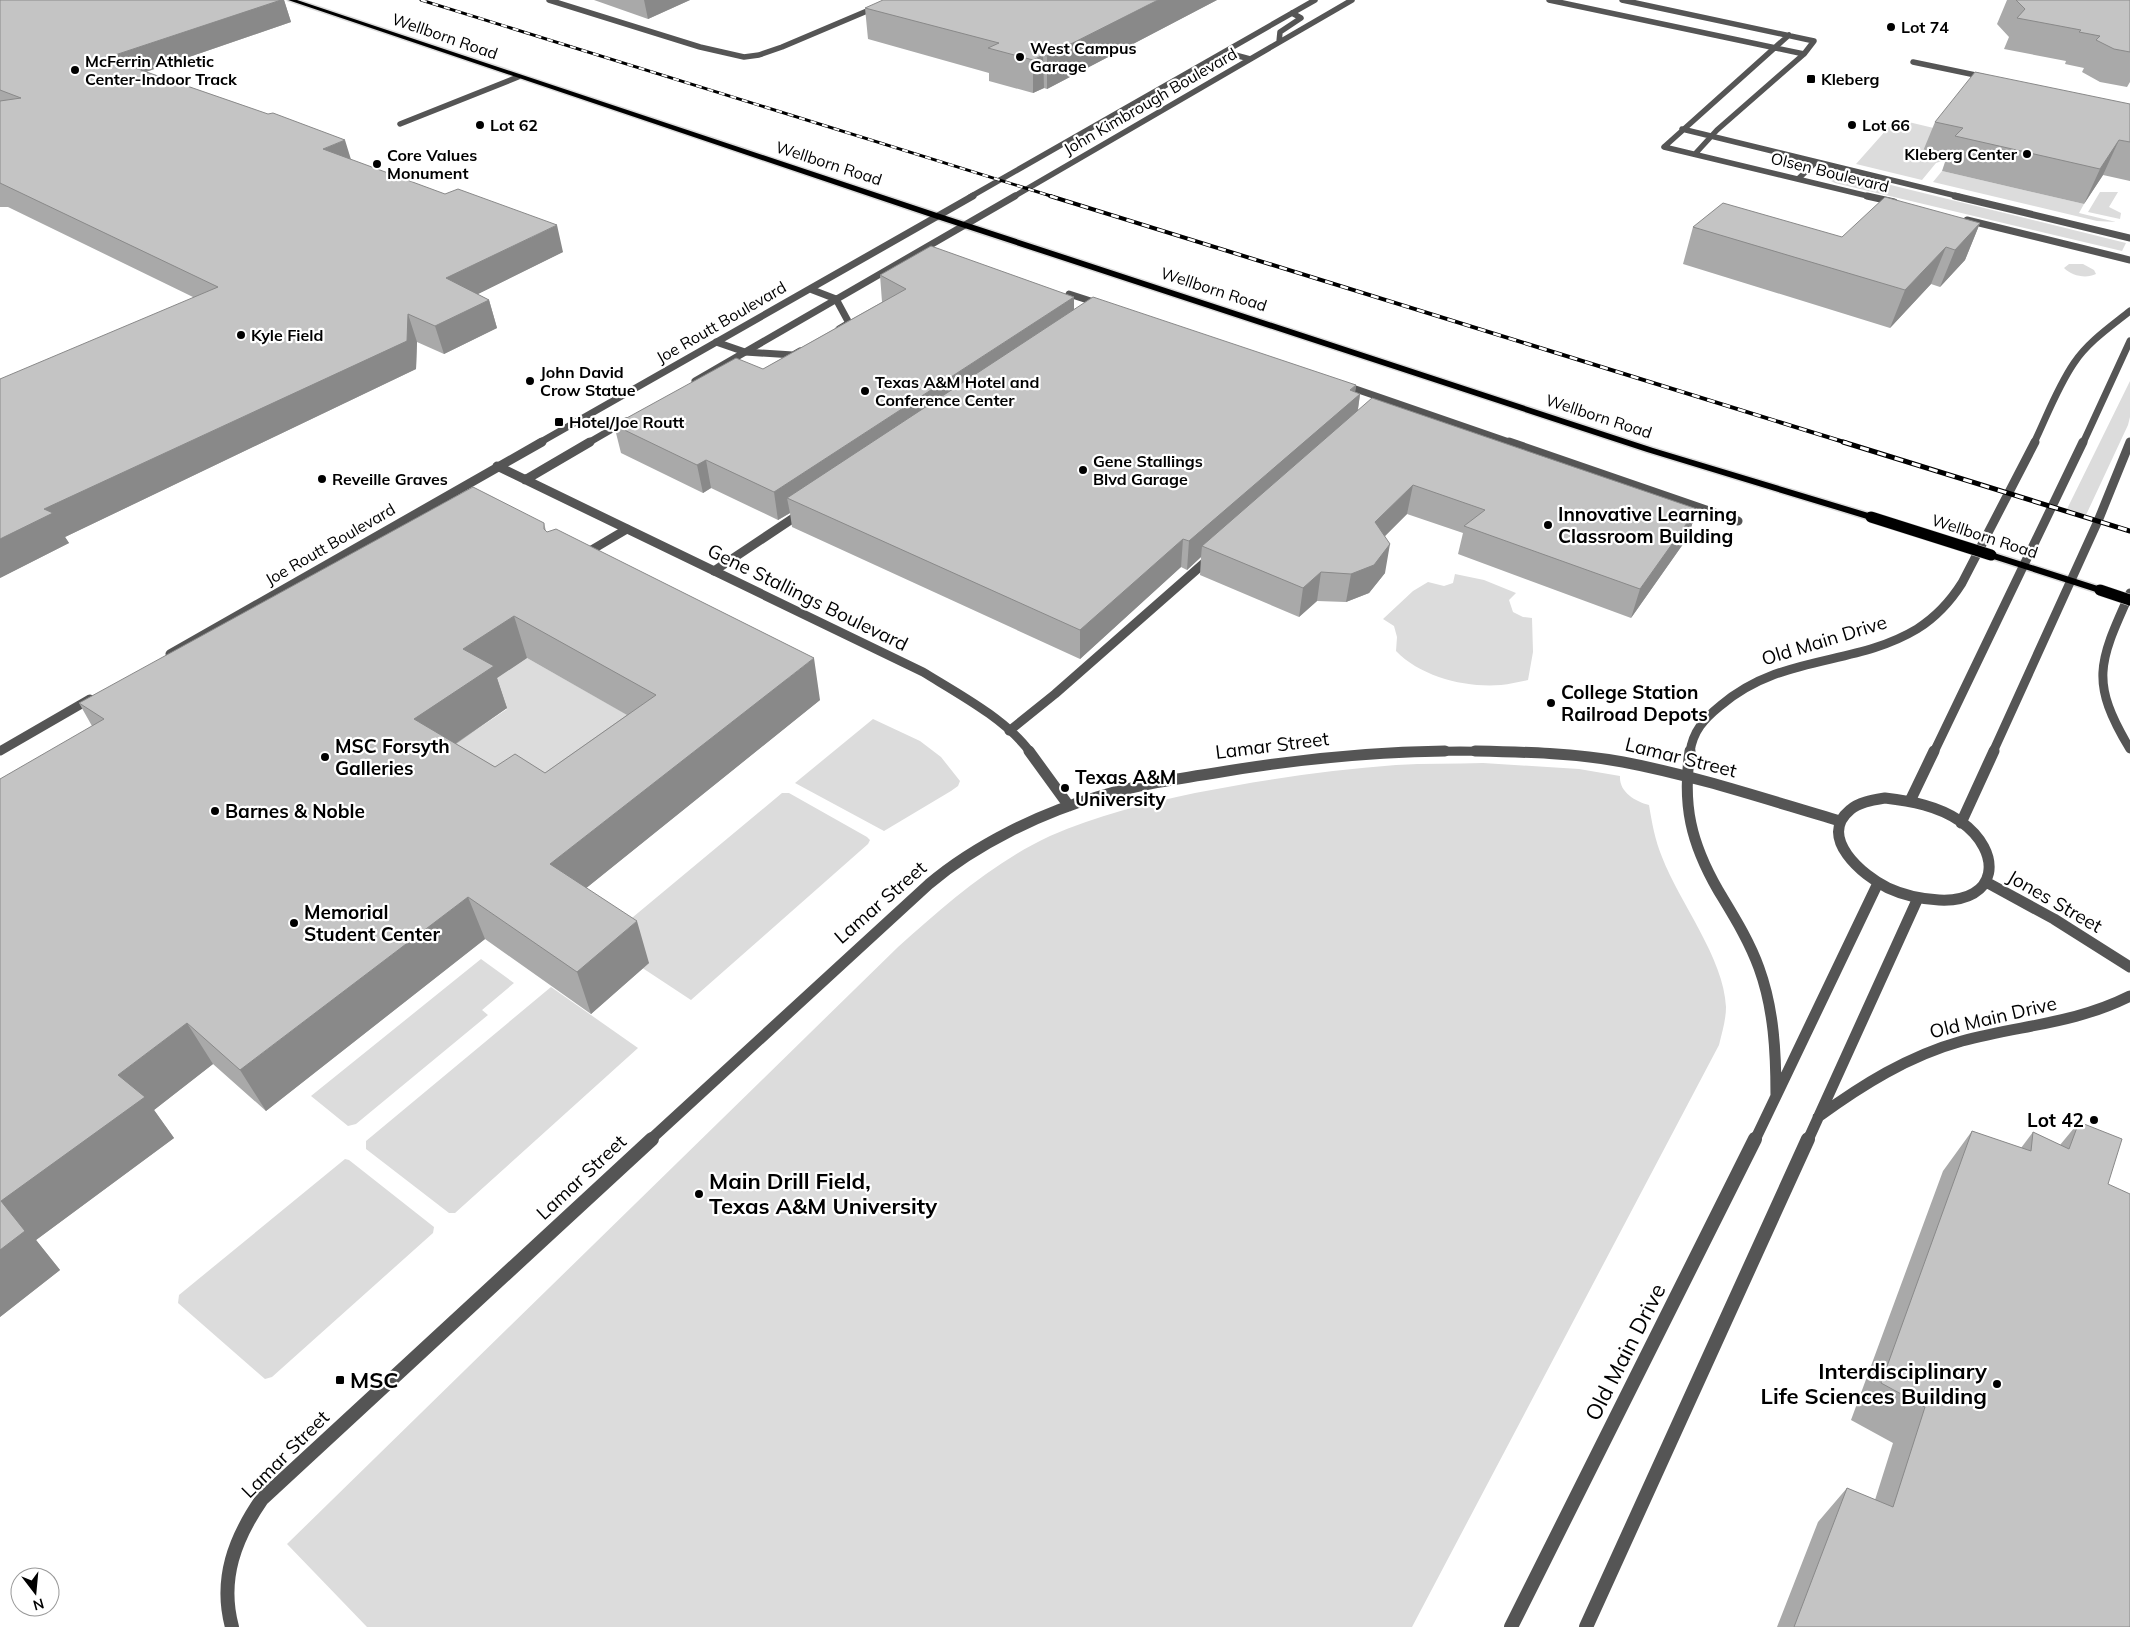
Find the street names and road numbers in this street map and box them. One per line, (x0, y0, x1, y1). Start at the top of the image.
street label: Wellborn Road (390, 9, 500, 63)
street label: John Kimbrough Boulevard (1060, 43, 1240, 159)
street label: Wellborn Road (773, 136, 885, 190)
street label: Olsen Boulevard (1769, 148, 1891, 196)
street label: Wellborn Road (1158, 262, 1270, 316)
street label: Joe Routt Boulevard (653, 277, 789, 367)
street label: Wellborn Road (1543, 389, 1655, 443)
street label: Joe Routt Boulevard (262, 499, 398, 589)
street label: Wellborn Road (1929, 509, 2041, 563)
street label: Gene Stallings Boulevard (704, 538, 912, 656)
street label: Old Main Drive (1758, 610, 1890, 670)
street label: Lamar Street (1214, 726, 1330, 764)
street label: Lamar Street (1623, 732, 1740, 783)
street label: Lamar Street (829, 855, 931, 949)
street label: Jones Street (2003, 864, 2107, 938)
street label: Old Main Drive (1927, 991, 2059, 1043)
street label: Lamar Street (531, 1129, 631, 1225)
street label: Old Main Drive (1578, 1279, 1672, 1425)
street label: Lamar Street (236, 1405, 334, 1503)

